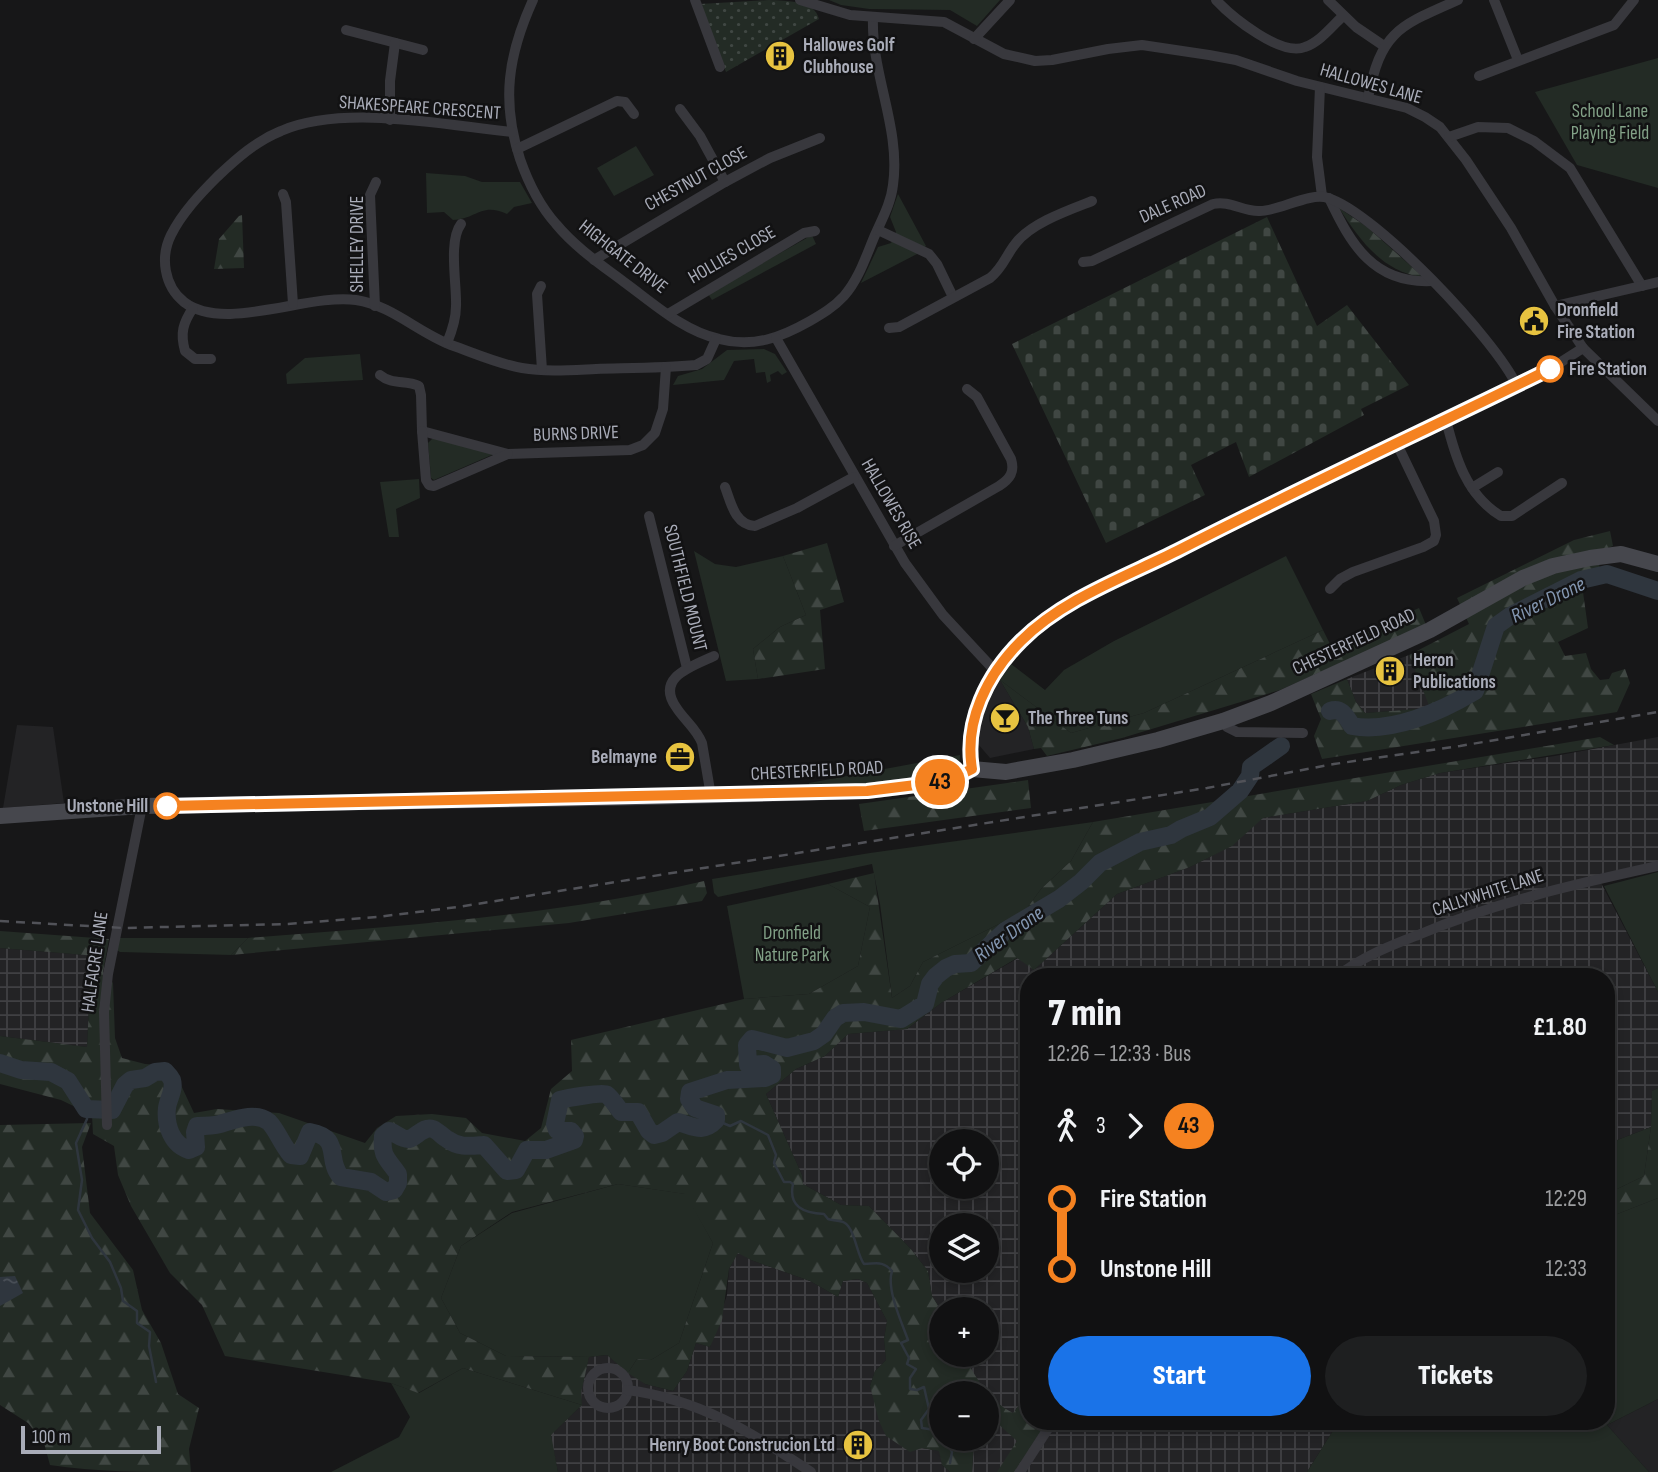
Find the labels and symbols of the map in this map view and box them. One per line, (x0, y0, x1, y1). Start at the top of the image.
place label: Hallowes Golf Clubhouse (803, 34, 896, 79)
building icon: Hallowes Golf Clubhouse (763, 39, 797, 73)
street label: HALLOWES LANE (1317, 58, 1425, 110)
street label: SHAKESPEARE CRESCENT (338, 91, 502, 125)
park label: School Lane Playing Field (1571, 100, 1649, 145)
street label: CHESTNUT CLOSE (641, 141, 751, 217)
street label: DALE ROAD (1136, 179, 1210, 229)
street label: SHELLEY DRIVE (346, 196, 369, 292)
street label: HIGHGATE DRIVE (574, 215, 672, 299)
street label: HOLLIES CLOSE (684, 221, 780, 289)
place label: Dronfield Fire Station (1557, 299, 1635, 344)
public building icon: Dronfield Fire Station (1517, 304, 1551, 338)
marker: Fire Station (1537, 356, 1563, 382)
place label: Fire Station (1569, 358, 1647, 381)
street label: BURNS DRIVE (533, 421, 619, 447)
street label: HALLOWES RISE (856, 455, 926, 553)
street label: SOUTHFIELD MOUNT (658, 522, 712, 654)
water label: River Drone (1507, 571, 1589, 629)
street label: CHESTERFIELD ROAD (1289, 603, 1419, 681)
place label: Heron Publications (1413, 649, 1496, 694)
building icon: Heron Publications (1373, 654, 1407, 688)
bar icon: The Three Tuns (988, 701, 1022, 735)
place label: The Three Tuns (1028, 707, 1128, 730)
office icon: Belmayne (663, 740, 697, 774)
place label: Belmayne (591, 746, 657, 769)
street label: CHESTERFIELD ROAD (750, 756, 884, 786)
line badge: 43 (908, 759, 972, 805)
marker: Unstone Hill (154, 793, 180, 819)
place label: Unstone Hill (67, 795, 148, 818)
street label: CALLYWHITE LANE (1430, 864, 1546, 922)
water label: River Drone (969, 900, 1049, 968)
street label: HALFACRE LANE (77, 910, 113, 1014)
park label: Dronfield Nature Park (755, 922, 830, 967)
scale bar (21, 1423, 161, 1455)
building icon: Henry Boot Construcion Ltd (841, 1428, 875, 1462)
place label: Henry Boot Construcion Ltd (649, 1434, 835, 1457)

